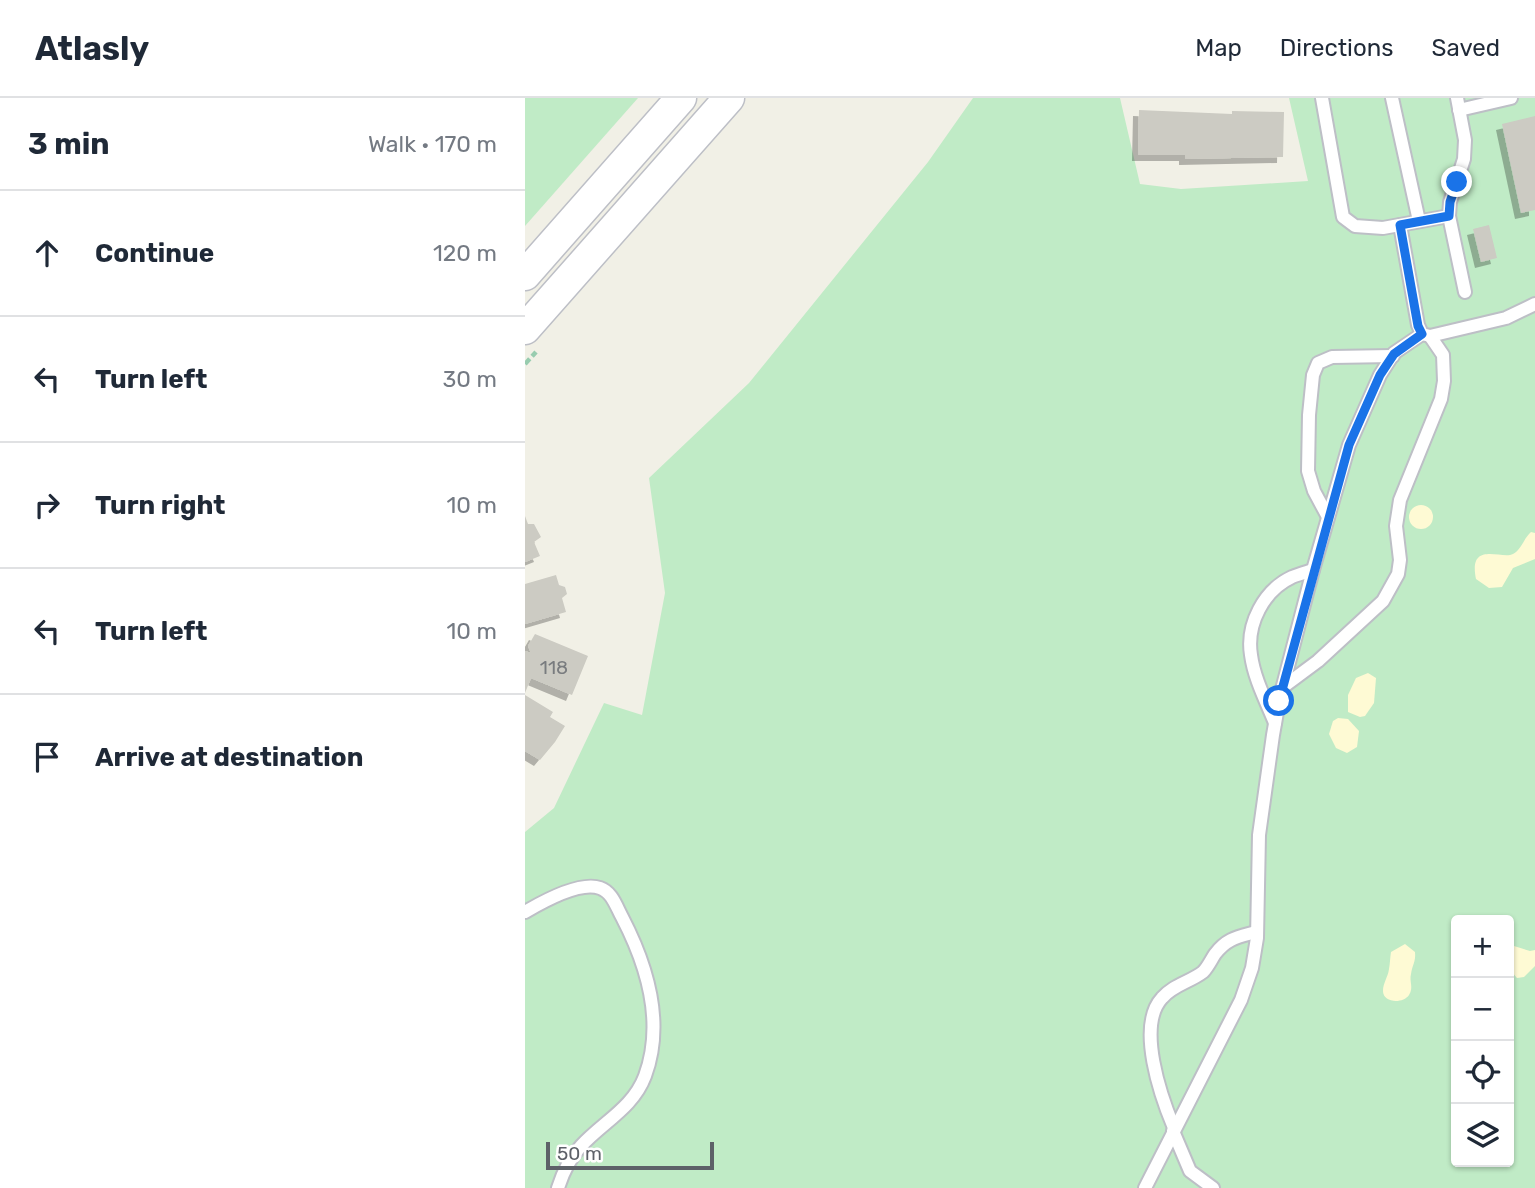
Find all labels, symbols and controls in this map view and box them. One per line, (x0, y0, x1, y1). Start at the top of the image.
text: Atlasly (35, 29, 149, 68)
text: Map (1195, 34, 1242, 62)
text: Directions (1280, 34, 1393, 62)
text: Saved (1431, 34, 1500, 62)
text: 3 min (28, 126, 110, 162)
text: Walk · 170 m (368, 130, 497, 158)
route end (1441, 166, 1472, 197)
icon: ahead (28, 234, 66, 272)
text: Continue (95, 238, 214, 269)
text: 120 m (433, 239, 497, 267)
icon: left (28, 360, 66, 398)
text: Turn left (95, 364, 207, 395)
text: 30 m (442, 365, 497, 393)
icon: right (28, 486, 66, 524)
text: Turn right (95, 490, 225, 521)
text: 10 m (446, 491, 497, 519)
icon: left (28, 612, 66, 650)
text: Turn left (95, 616, 207, 647)
text: 10 m (446, 617, 497, 645)
house number: 118 (540, 656, 568, 679)
route start (1263, 685, 1294, 716)
icon: arrive (28, 738, 66, 776)
text: Arrive at destination (95, 742, 363, 773)
map controls (1451, 915, 1514, 1167)
button: + (1451, 915, 1514, 978)
button: − (1451, 978, 1514, 1041)
button: locate (1451, 1041, 1514, 1104)
button: layers (1451, 1104, 1514, 1167)
scale bar (546, 1139, 714, 1171)
text: 50 m (557, 1142, 602, 1165)

